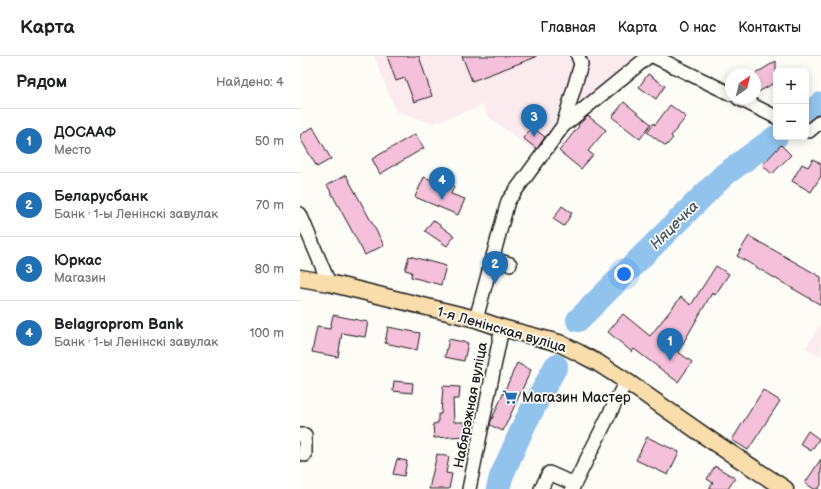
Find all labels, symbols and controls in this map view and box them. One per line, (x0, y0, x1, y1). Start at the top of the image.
text: Карта (20, 16, 74, 39)
text: Главная (541, 19, 596, 36)
text: Карта (618, 19, 657, 36)
text: О нас (679, 19, 716, 36)
text: Контакты (738, 19, 801, 36)
north arrow (725, 68, 761, 104)
map controls (773, 68, 809, 140)
button: + (773, 68, 809, 104)
text: Рядом (16, 72, 67, 92)
text: Найдено: 4 (216, 74, 284, 90)
pin: 3 (521, 104, 547, 137)
button: − (773, 104, 809, 140)
text: ДОСААФ (54, 123, 116, 142)
text: 1 (26, 133, 32, 149)
text: 50 m (255, 133, 284, 149)
text: Место (54, 142, 91, 158)
pin: 4 (429, 167, 455, 200)
text: Беларусбанк (54, 187, 148, 206)
text: 2 (25, 197, 33, 213)
text: 70 m (256, 197, 284, 213)
water label: Няцечка (646, 197, 703, 254)
text: Банк · 1-ы Ленінскі завулак (54, 206, 218, 222)
text: Юркас (54, 251, 102, 270)
pin: 2 (482, 251, 508, 284)
text: 3 (25, 261, 33, 277)
text: 80 m (255, 261, 284, 277)
your location (614, 264, 634, 284)
text: Магазин (54, 270, 106, 286)
street label: 1-я Ленінская вуліца (435, 303, 569, 356)
text: Belagroprom Bank (54, 315, 183, 334)
text: 4 (25, 325, 33, 341)
text: 100 m (249, 325, 284, 341)
pin: 1 (657, 328, 683, 361)
text: Банк · 1-ы Ленінскі завулак (54, 334, 218, 350)
street label: Набярэжная вуліца (450, 340, 491, 470)
supermarket icon: Магазин Мастер (501, 388, 519, 406)
place label: Магазин Мастер (522, 389, 631, 406)

